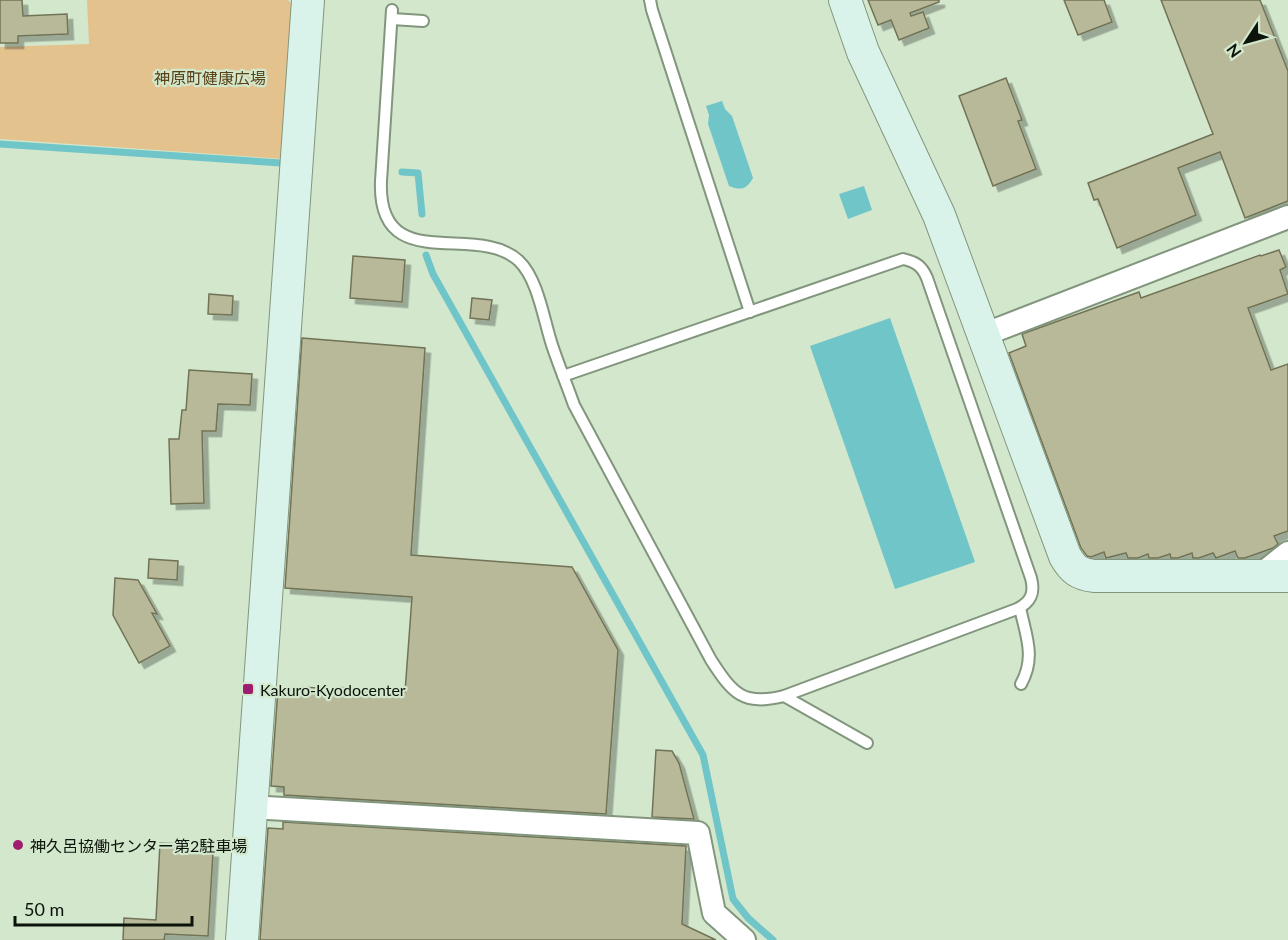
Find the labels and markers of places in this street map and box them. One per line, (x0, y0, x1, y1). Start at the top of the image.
place label: Kakuro-Kyodocenter (260, 680, 406, 699)
marker: Kakuro-Kyodocenter (241, 682, 255, 696)
place label: 神久呂協働センター第2駐車場 (30, 836, 247, 855)
marker: 神久呂協働センター第2駐車場 (11, 838, 25, 852)

